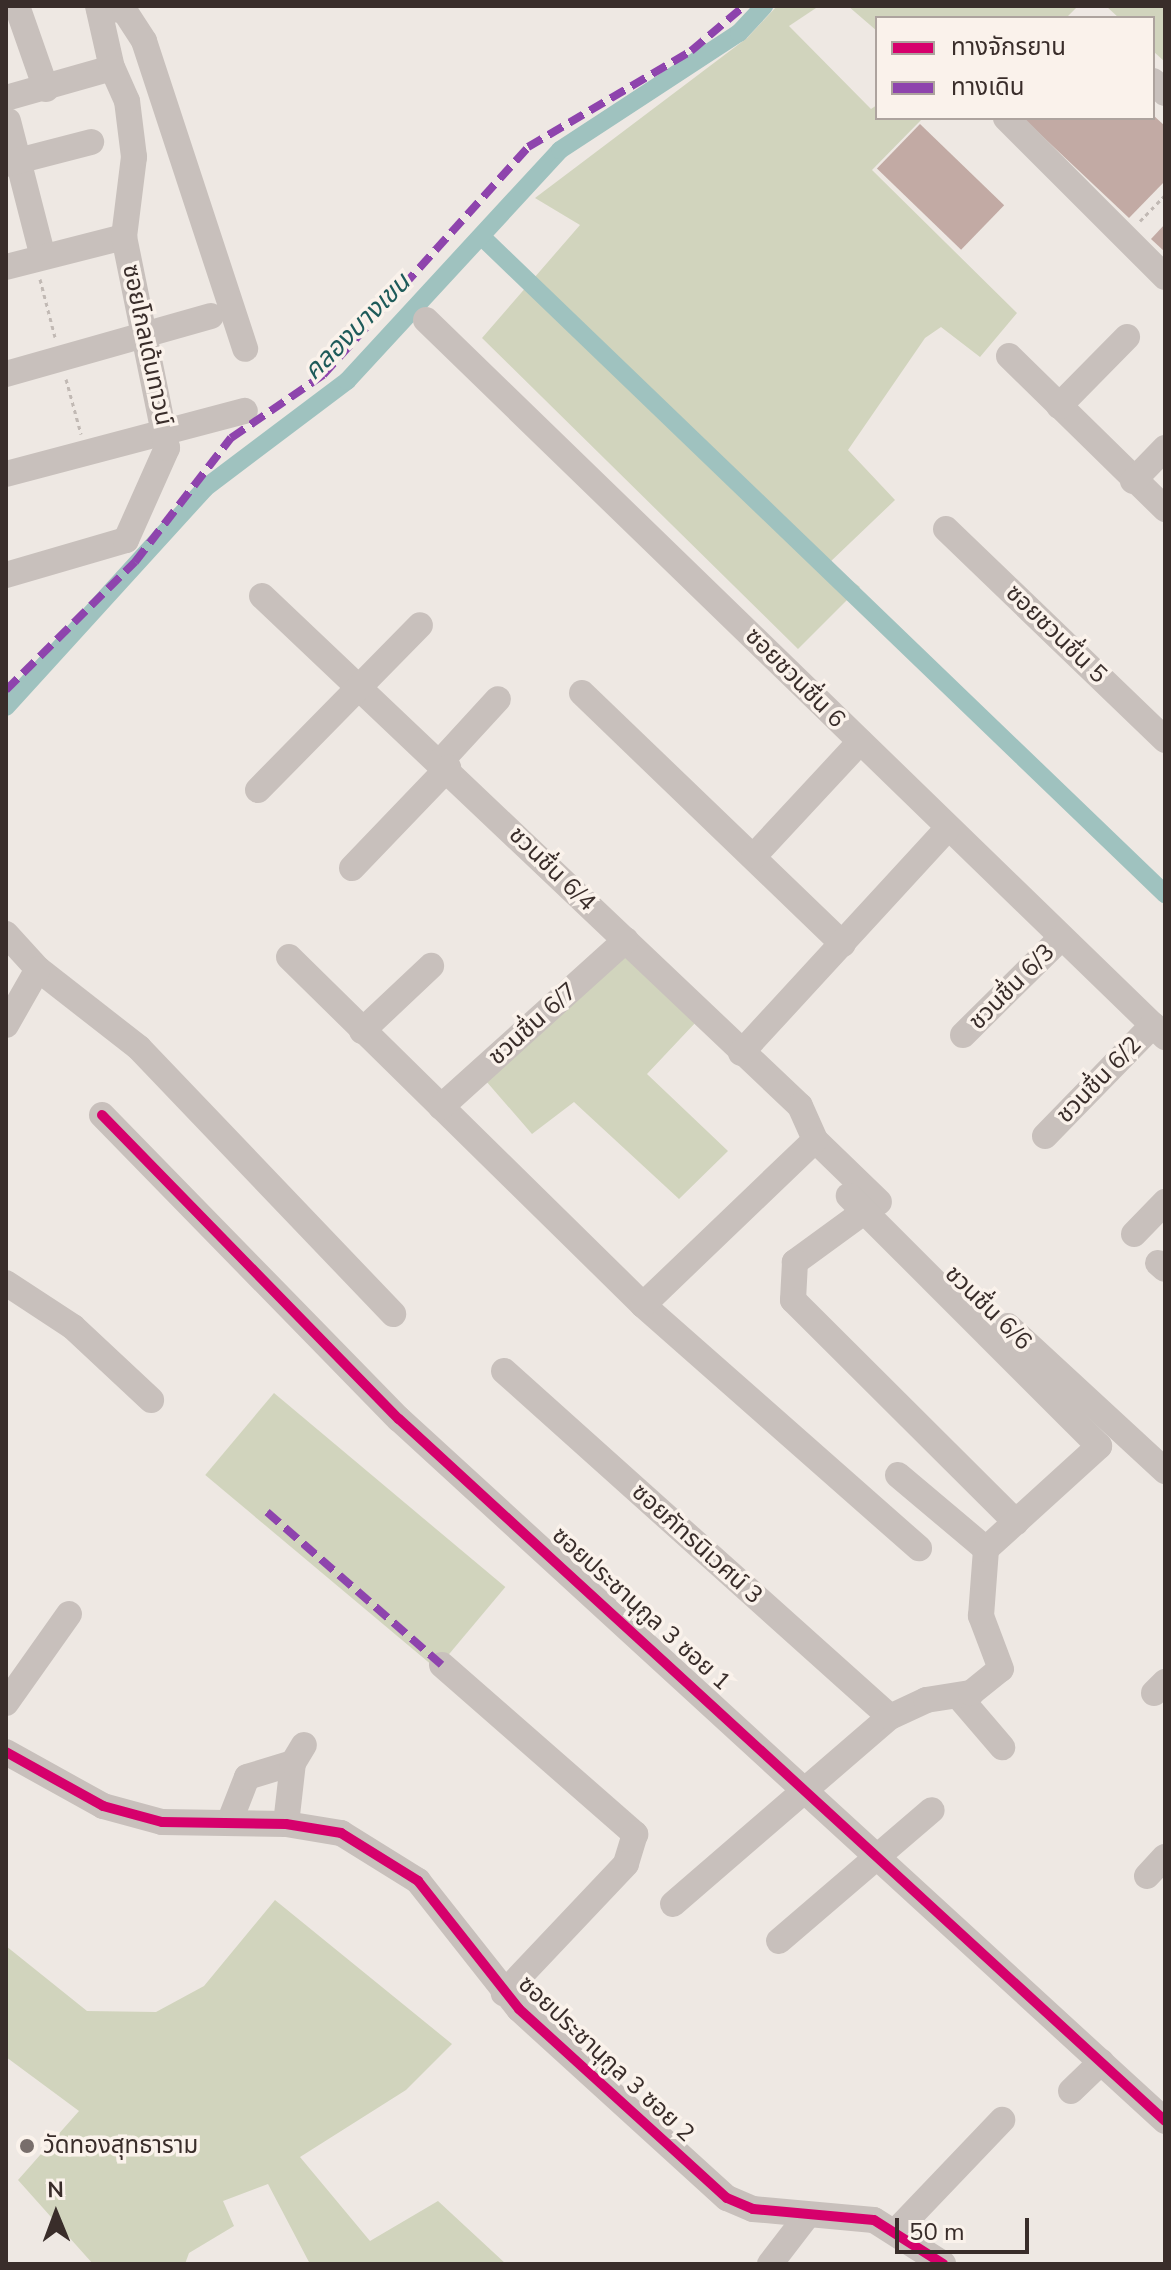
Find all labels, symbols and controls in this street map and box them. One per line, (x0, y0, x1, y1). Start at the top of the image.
legend (875, 16, 1155, 120)
text: ทางจักรยาน (951, 31, 1066, 63)
text: ทางเดิน (951, 71, 1025, 103)
street label: ซอยโกลเด้นทาวน์ (116, 262, 178, 428)
water label: คลองบางเขน (297, 267, 417, 387)
street label: ซอยชวนชื่น 5 (999, 579, 1113, 689)
street label: ซอยชวนชื่น 6 (739, 622, 851, 734)
street label: ชวนชื่น 6/4 (503, 821, 601, 917)
street label: ชวนชื่น 6/3 (963, 938, 1061, 1036)
street label: ชวนชื่น 6/7 (483, 977, 583, 1071)
street label: ชวนชื่น 6/2 (1051, 1031, 1147, 1129)
street label: ชวนชื่น 6/6 (939, 1260, 1037, 1356)
street label: ซอยภัทรนิเวศน์ 3 (626, 1478, 768, 1610)
street label: ซอยประชานุกูล 3 ซอย 1 (546, 1521, 736, 1697)
street label: ซอยประชานุกูล 3 ซอย 2 (512, 1970, 700, 2148)
place label: วัดทองสุทธาราม (43, 2132, 198, 2160)
marker: วัดทองสุทธาราม (18, 2137, 36, 2155)
north arrow (16, 2174, 96, 2254)
text: N (47, 2175, 64, 2205)
scale bar (899, 2202, 1033, 2252)
text: 50 m (909, 2216, 965, 2248)

